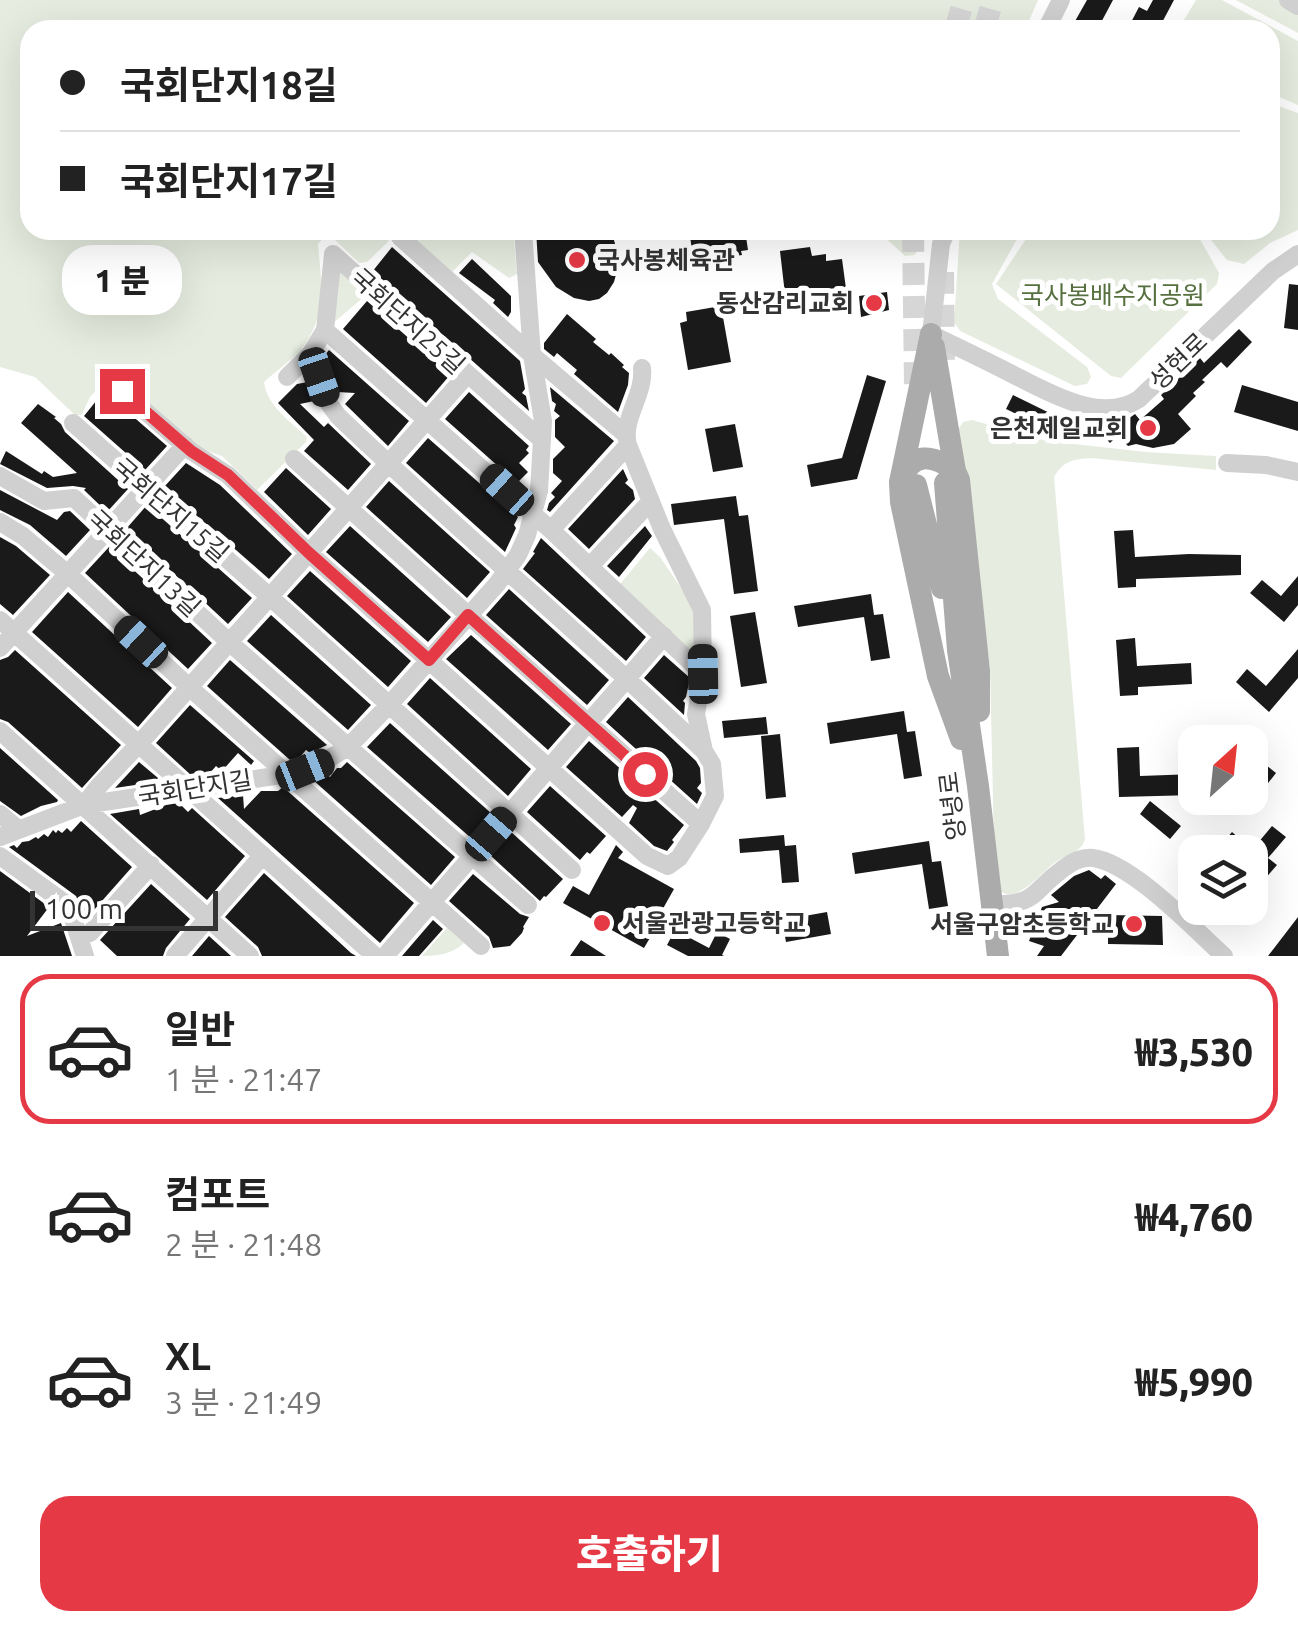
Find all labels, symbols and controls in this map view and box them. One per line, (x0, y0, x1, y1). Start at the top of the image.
text: 국회단지18길 (120, 64, 338, 106)
text: 국회단지17길 (120, 160, 338, 202)
callout: 1 분 (62, 246, 182, 316)
place label: 국사봉체육관 (597, 246, 735, 274)
marker: 국사봉체육관 (566, 249, 588, 271)
text: 1 분 (94, 262, 150, 298)
street label: 국회단지25길 (345, 263, 471, 379)
park label: 국사봉배수지공원 (1021, 281, 1205, 309)
place label: 동산감리교회 (716, 289, 854, 317)
marker: 동산감리교회 (863, 292, 885, 314)
street label: 성현로 (1143, 327, 1213, 395)
car (295, 344, 343, 410)
route end (100, 369, 145, 414)
place label: 은천제일교회 (990, 414, 1128, 442)
marker: 은천제일교회 (1137, 417, 1159, 439)
street label: 국회단지15길 (108, 452, 234, 568)
car (475, 459, 539, 521)
street label: 국회단지13길 (82, 504, 206, 622)
car (109, 611, 173, 673)
car (687, 644, 719, 704)
north arrow (1178, 725, 1268, 815)
map controls (1178, 725, 1268, 925)
car (272, 745, 338, 795)
route start (623, 752, 668, 797)
street label: 국회단지길 (136, 765, 254, 811)
street label: 양녕로 (934, 770, 970, 842)
car (460, 802, 522, 866)
button: layers (1178, 835, 1268, 925)
scale bar (30, 886, 218, 930)
text: 100 m (45, 893, 123, 924)
place label: 서울관광고등학교 (622, 909, 806, 937)
place label: 서울구암초등학교 (930, 910, 1114, 938)
marker: 서울관광고등학교 (591, 912, 613, 934)
marker: 서울구암초등학교 (1123, 913, 1145, 935)
icon: car (45, 1004, 135, 1094)
text: 일반 (165, 1008, 235, 1050)
text: ₩3,530 (1135, 1031, 1253, 1073)
text: 1 분 · 21:47 (165, 1061, 322, 1097)
icon: car (45, 1169, 135, 1259)
text: 컴포트 (165, 1173, 270, 1215)
text: ₩4,760 (1135, 1196, 1253, 1238)
text: 2 분 · 21:48 (165, 1226, 322, 1262)
icon: car (45, 1334, 135, 1424)
text: XL (165, 1335, 211, 1377)
text: ₩5,990 (1135, 1361, 1253, 1403)
text: 3 분 · 21:49 (165, 1384, 322, 1420)
button: 호출하기 (40, 1496, 1258, 1611)

